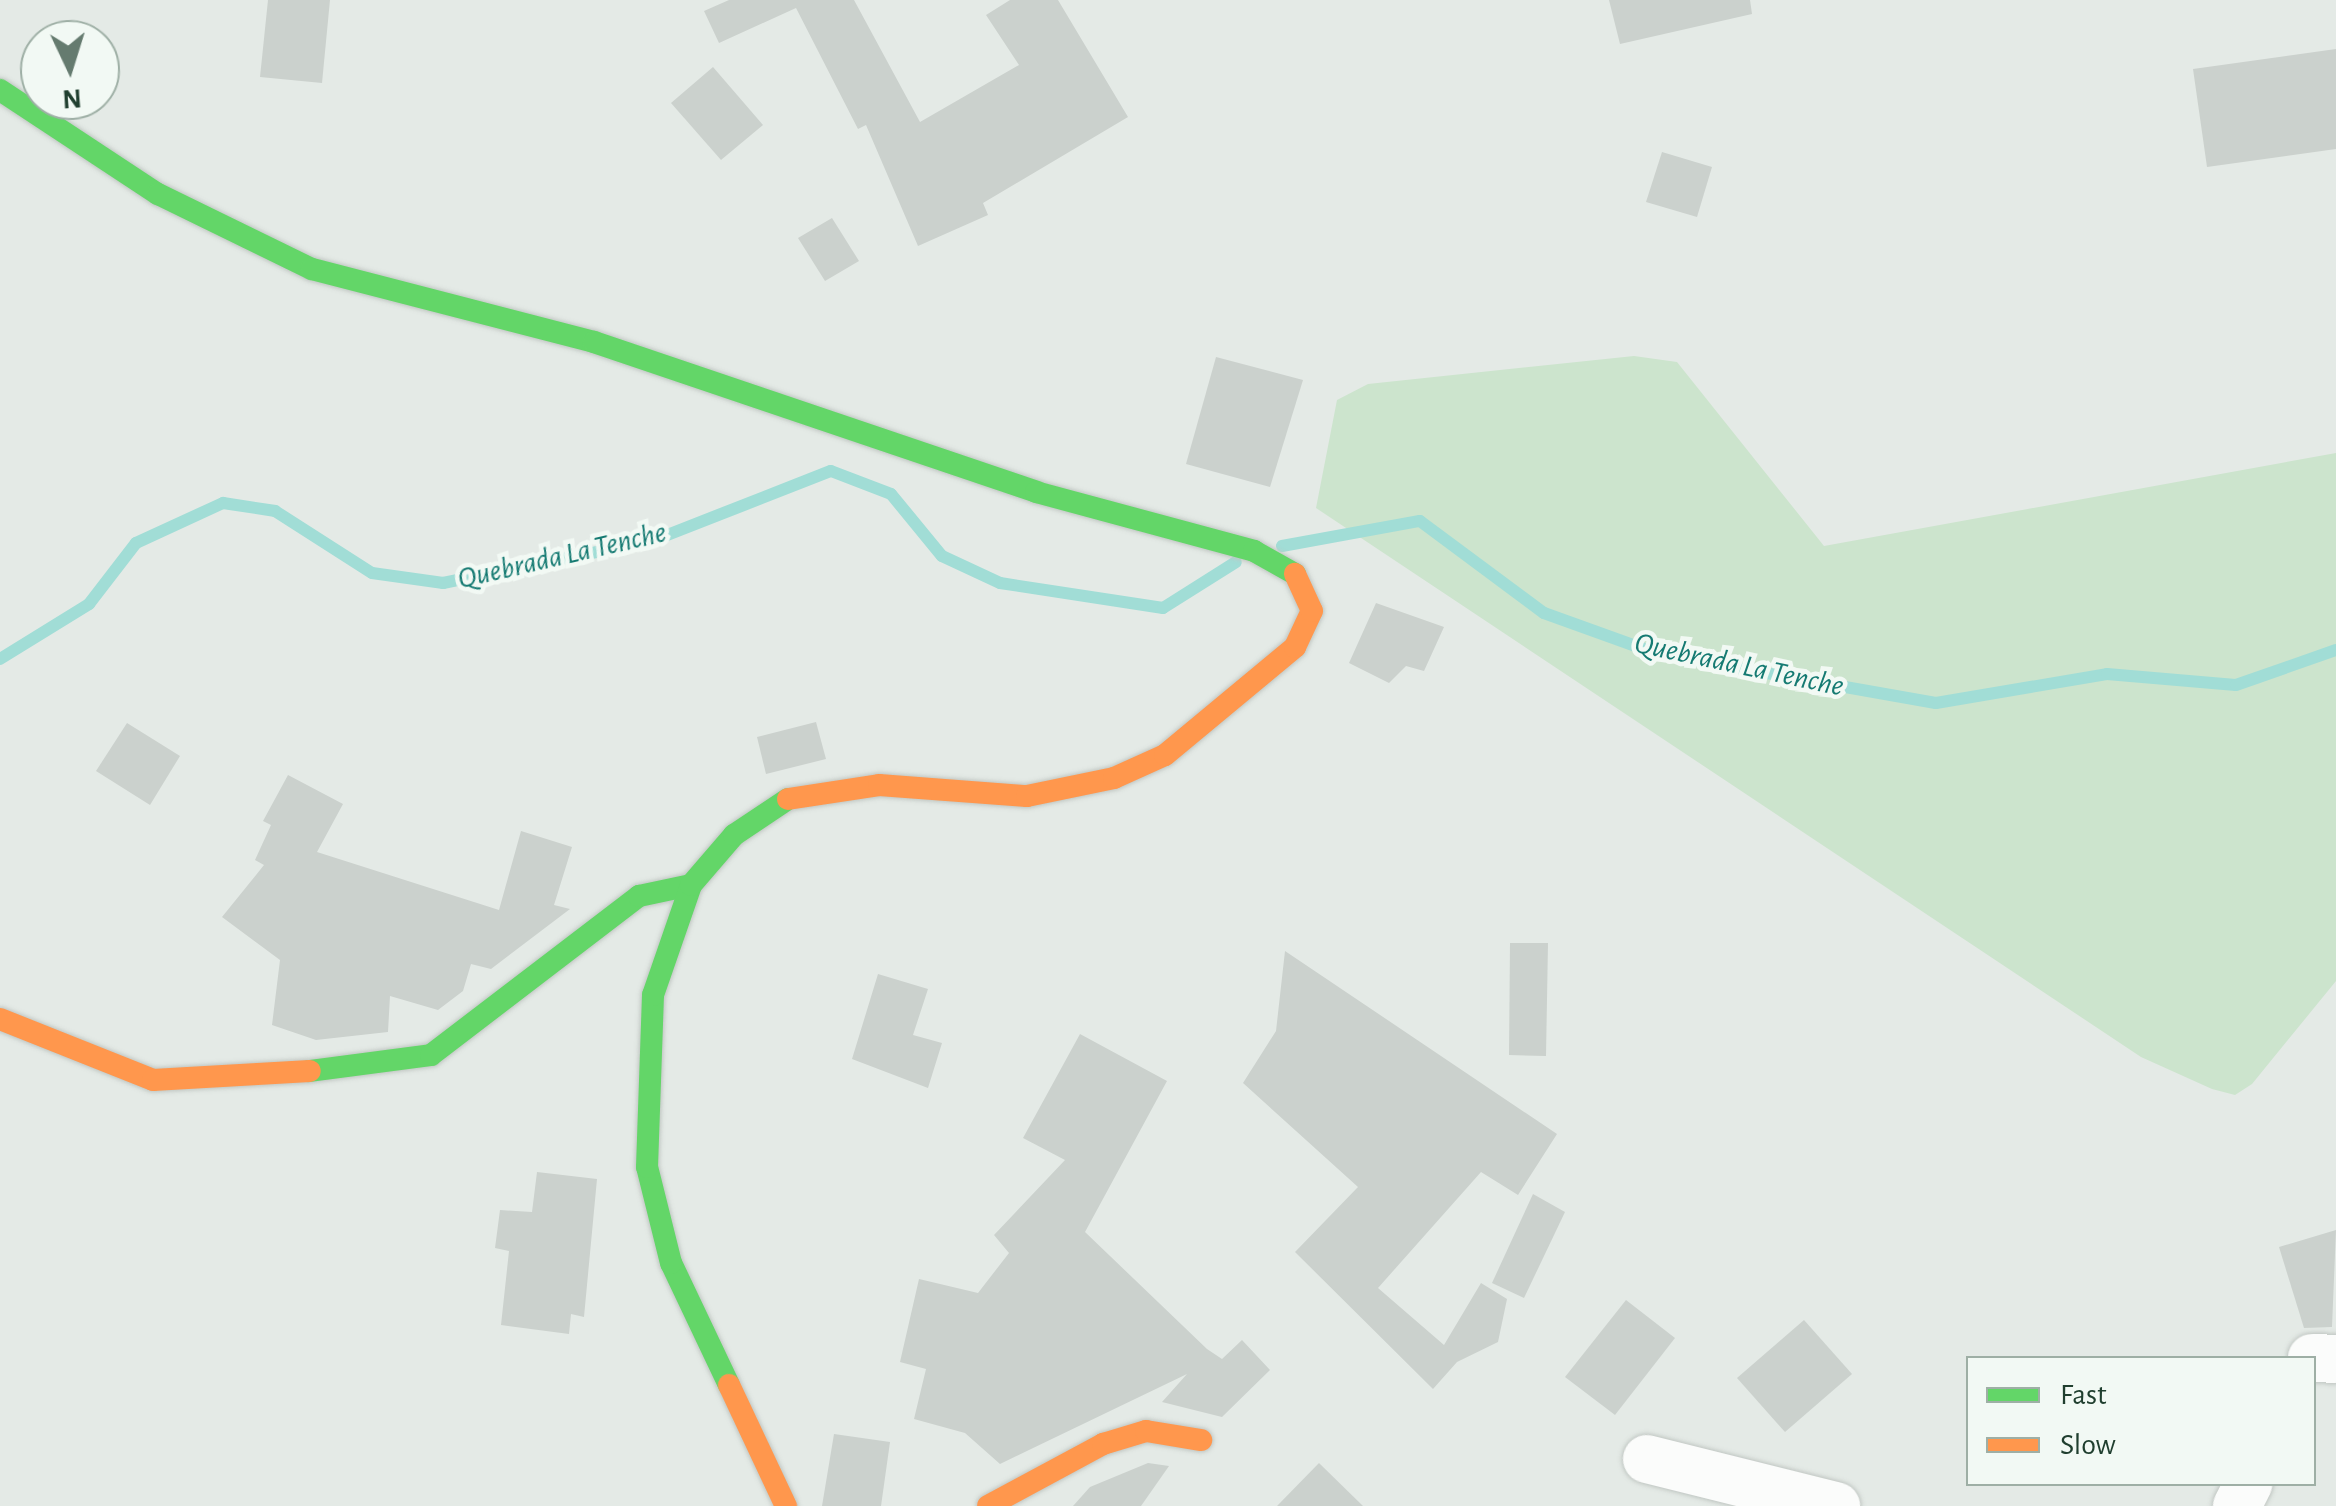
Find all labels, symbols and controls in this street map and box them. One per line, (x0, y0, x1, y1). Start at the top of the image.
north arrow (20, 20, 120, 120)
text: N (61, 83, 83, 113)
water label: Quebrada La Tenche (454, 515, 670, 597)
water label: Quebrada La Tenche (1631, 625, 1847, 705)
legend (1966, 1356, 2316, 1486)
text: Fast (2060, 1380, 2107, 1410)
text: Slow (2060, 1430, 2116, 1460)

